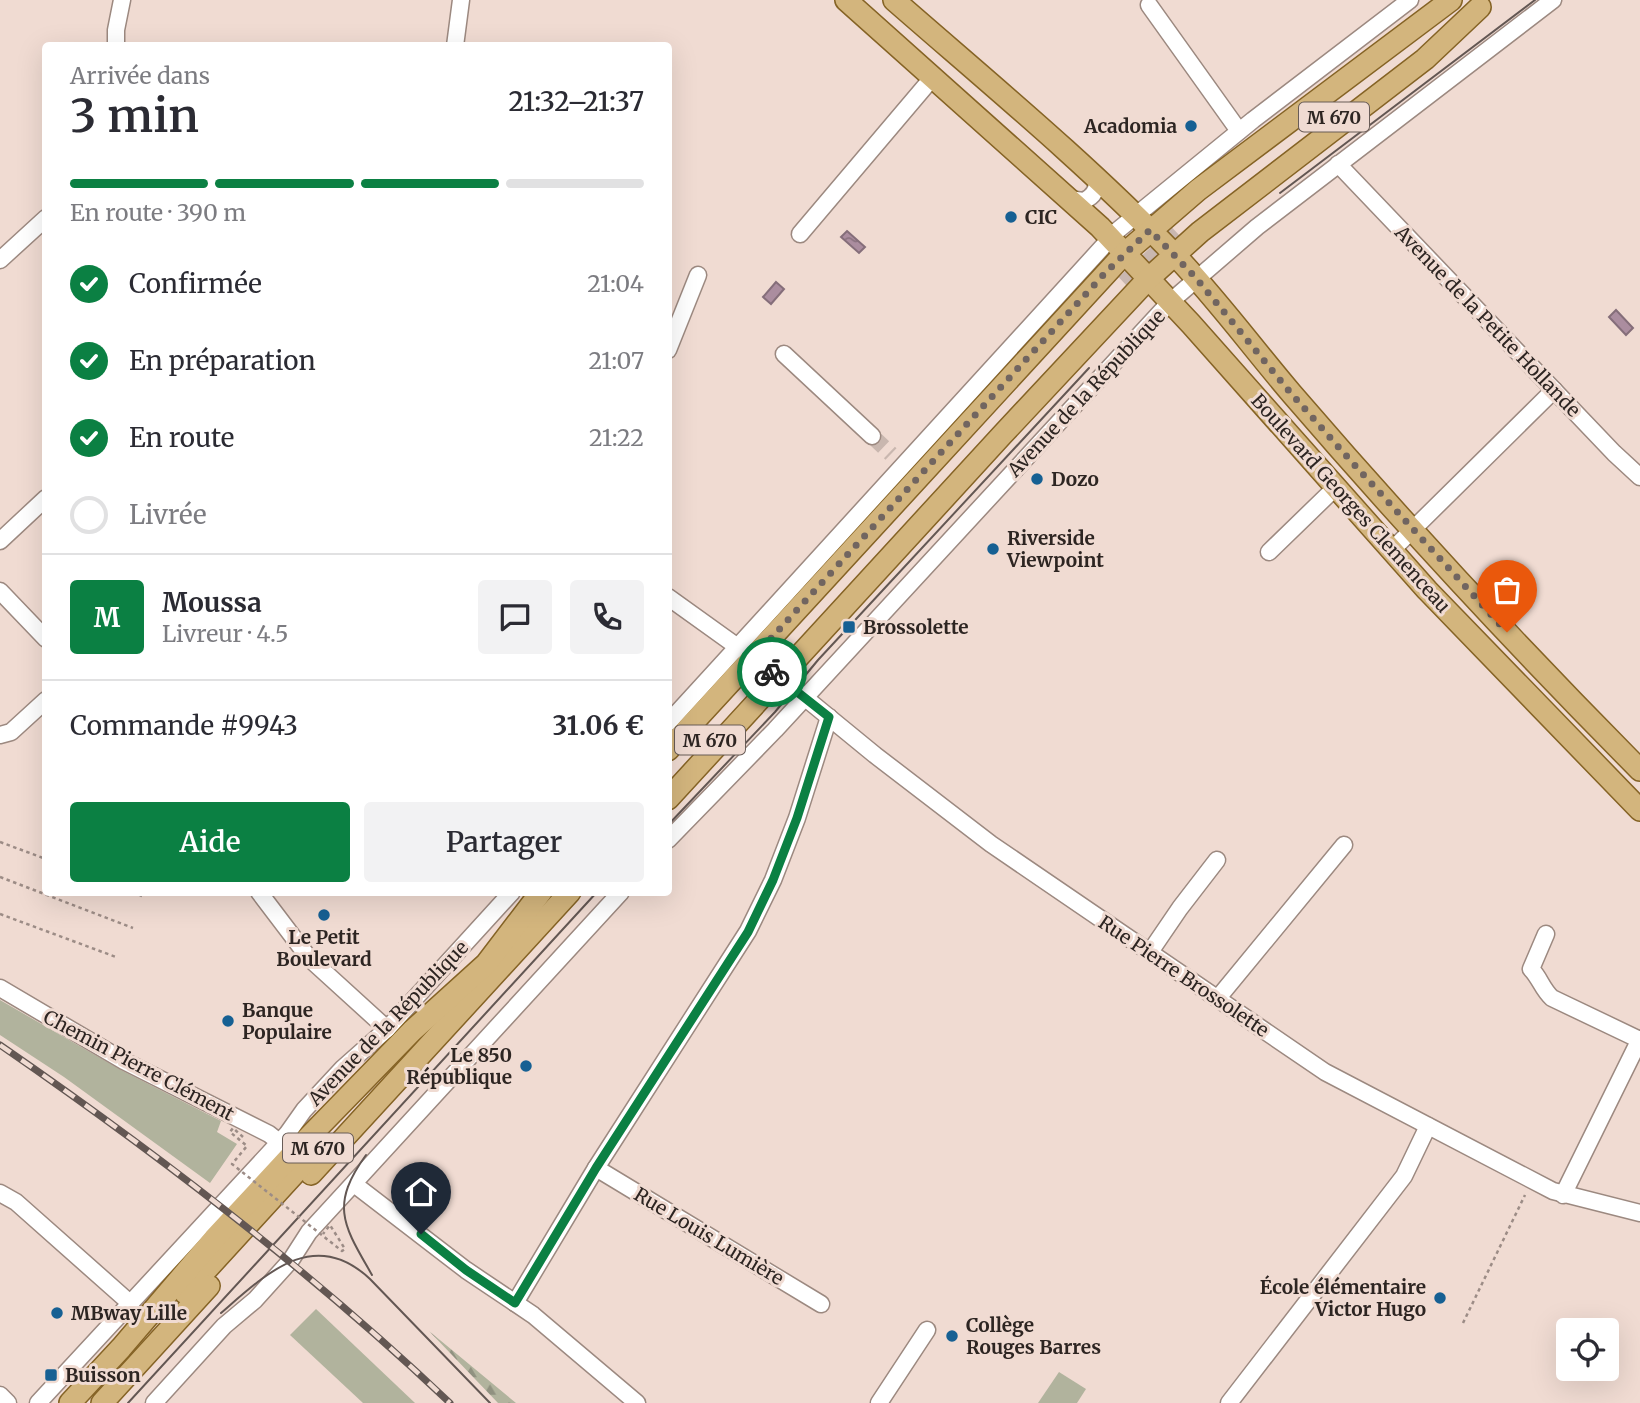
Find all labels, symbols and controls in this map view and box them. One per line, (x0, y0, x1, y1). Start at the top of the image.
text: Arrivée dans (70, 61, 210, 90)
text: 21:32–21:37 (508, 85, 644, 118)
text: 3 min (70, 87, 199, 145)
road number: M 670 (1299, 103, 1369, 132)
place label: Acadomia (1083, 114, 1177, 138)
marker: Acadomia (1183, 118, 1199, 134)
text: En route · 390 m (70, 198, 246, 227)
place label: CIC (1025, 205, 1057, 229)
marker: CIC (1003, 209, 1019, 225)
street label: Avenue de la Petite Hollande (1390, 220, 1586, 422)
icon: check (70, 265, 108, 303)
text: Confirmée (129, 267, 262, 300)
text: 21:04 (587, 269, 644, 298)
street label: Avenue de la République (1001, 304, 1170, 482)
icon: check (70, 342, 108, 380)
text: En préparation (129, 344, 316, 377)
text: 21:07 (588, 346, 644, 375)
street label: Boulevard Georges Clemenceau (1246, 389, 1456, 617)
icon: check (70, 419, 108, 457)
text: En route (129, 421, 234, 454)
text: 21:22 (589, 423, 644, 452)
place label: Dozo (1051, 467, 1099, 491)
marker: Dozo (1029, 471, 1045, 487)
text: Livrée (129, 498, 207, 531)
place label: Riverside Viewpoint (1006, 526, 1104, 572)
marker: Riverside Viewpoint (985, 541, 1001, 557)
pin (1477, 560, 1537, 632)
icon: bag (1488, 571, 1526, 609)
button: chat (478, 580, 552, 654)
button: phone (570, 580, 644, 654)
text: Moussa (162, 586, 262, 619)
text: M (94, 601, 120, 634)
place label: Brossolette (863, 615, 968, 639)
text: Livreur · 4.5 (162, 619, 289, 648)
marker: Brossolette (841, 619, 857, 635)
courier (737, 637, 807, 707)
icon: bike (753, 653, 791, 691)
text: Commande #9943 (70, 709, 298, 742)
text: 31.06 € (553, 709, 644, 742)
road number: M 670 (675, 726, 745, 754)
button: Aide (70, 802, 350, 882)
button: Partager (364, 802, 644, 882)
marker: Le Petit Boulevard (316, 907, 332, 923)
street label: Rue Pierre Brossolette (1094, 910, 1274, 1042)
place label: Le Petit Boulevard (276, 925, 372, 971)
street label: Avenue de la République (302, 935, 473, 1111)
place label: Banque Populaire (242, 998, 332, 1044)
street label: Chemin Pierre Clément (39, 1004, 239, 1126)
marker: Banque Populaire (220, 1013, 236, 1029)
place label: Le 850 République (406, 1043, 512, 1089)
marker: Le 850 République (518, 1058, 534, 1074)
road number: M 670 (283, 1134, 353, 1162)
pin (391, 1162, 451, 1234)
icon: home (402, 1173, 440, 1211)
street label: Rue Louis Lumière (630, 1182, 788, 1290)
place label: École élémentaire Victor Hugo (1260, 1275, 1426, 1321)
marker: École élémentaire Victor Hugo (1432, 1290, 1448, 1306)
place label: MBway Lille (71, 1301, 187, 1325)
marker: MBway Lille (49, 1305, 65, 1321)
place label: Collège Rouges Barres (966, 1313, 1101, 1359)
map controls (1556, 1318, 1619, 1381)
button: locate (1556, 1318, 1619, 1381)
marker: Collège Rouges Barres (944, 1328, 960, 1344)
place label: Buisson (65, 1363, 141, 1387)
marker: Buisson (43, 1367, 59, 1383)

